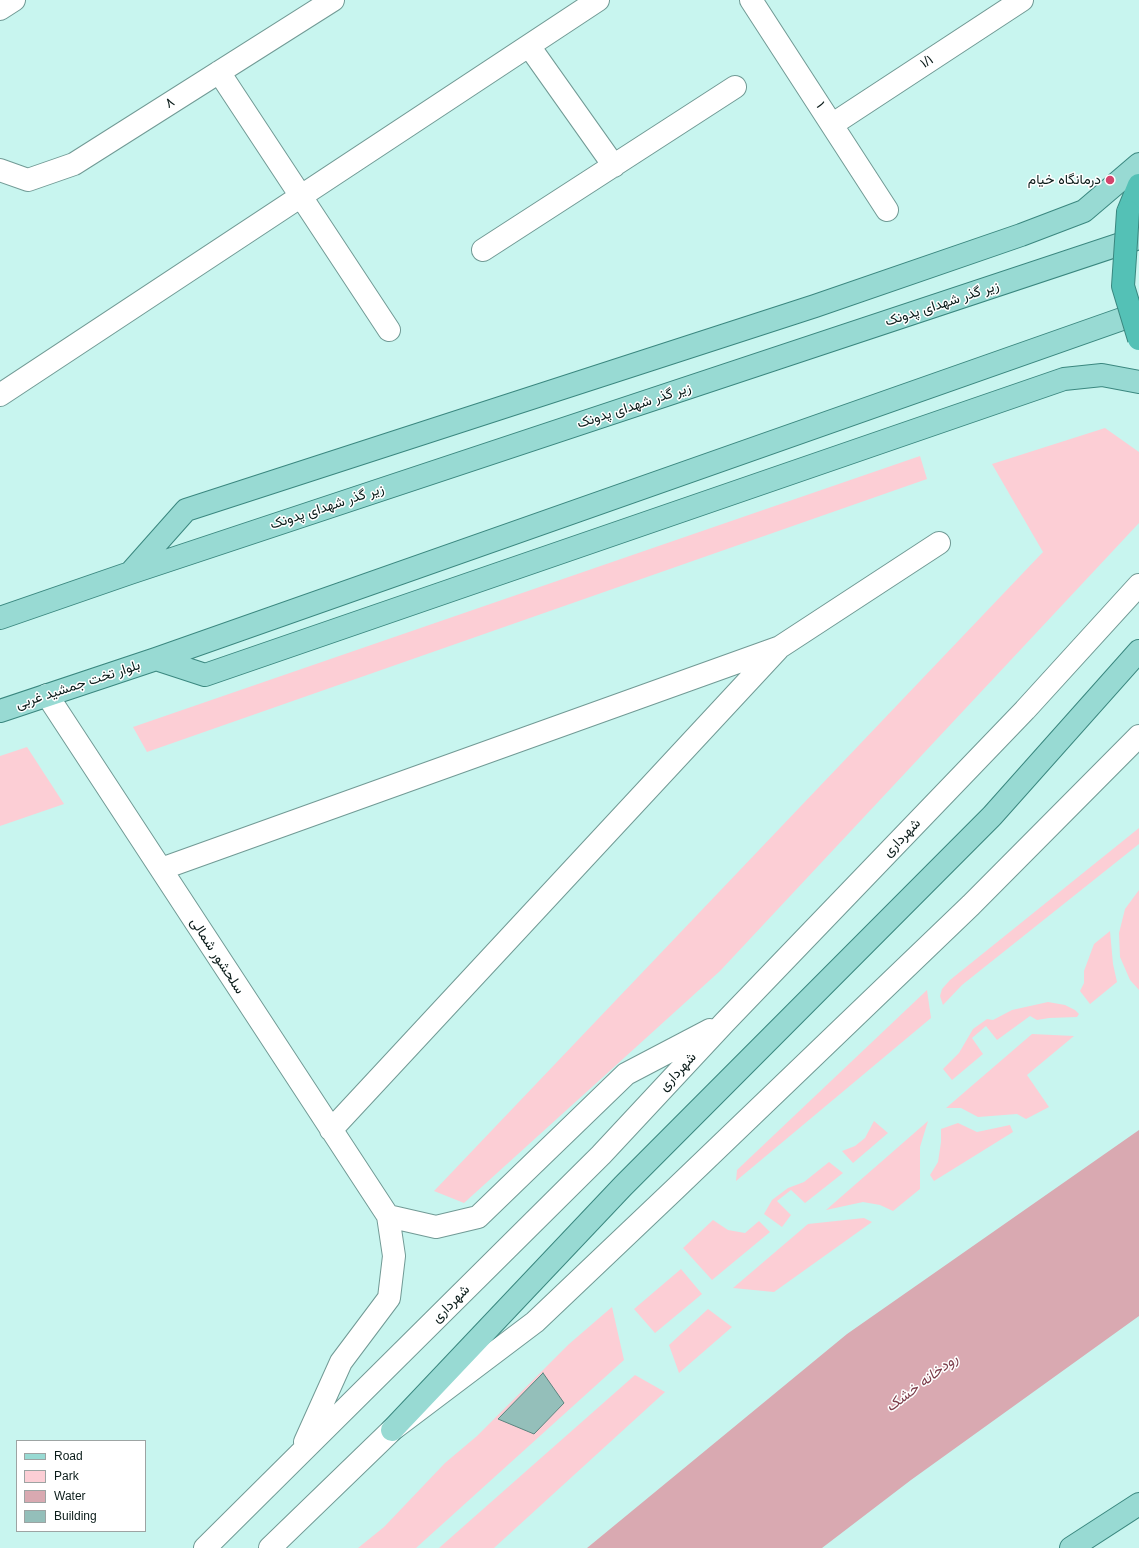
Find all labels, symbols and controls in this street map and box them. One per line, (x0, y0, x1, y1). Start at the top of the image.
street label: ۱/۱ (917, 52, 937, 72)
street label: ۸ (162, 94, 178, 112)
street label: ۱ (812, 99, 828, 111)
place label: درمانگاه خیام (1028, 172, 1101, 188)
marker: درمانگاه خیام (1104, 174, 1116, 186)
street label: زیر گذر شهدای پدونک (883, 278, 1001, 330)
street label: زیر گذر شهدای پدونک (575, 380, 693, 432)
street label: زیر گذر شهدای پدونک (268, 481, 386, 533)
street label: بلوار تخت جمشید غربی (14, 657, 142, 713)
street label: شهرداری (880, 815, 924, 861)
street label: سلحشور شمالی (186, 915, 248, 997)
street label: شهرداری (656, 1049, 700, 1095)
street label: شهرداری (428, 1281, 474, 1327)
water label: رودخانه خشک (882, 1350, 962, 1416)
legend (16, 1440, 146, 1532)
text: Road (54, 1449, 83, 1463)
text: Park (54, 1469, 79, 1483)
text: Water (54, 1489, 86, 1503)
text: Building (54, 1509, 97, 1523)

